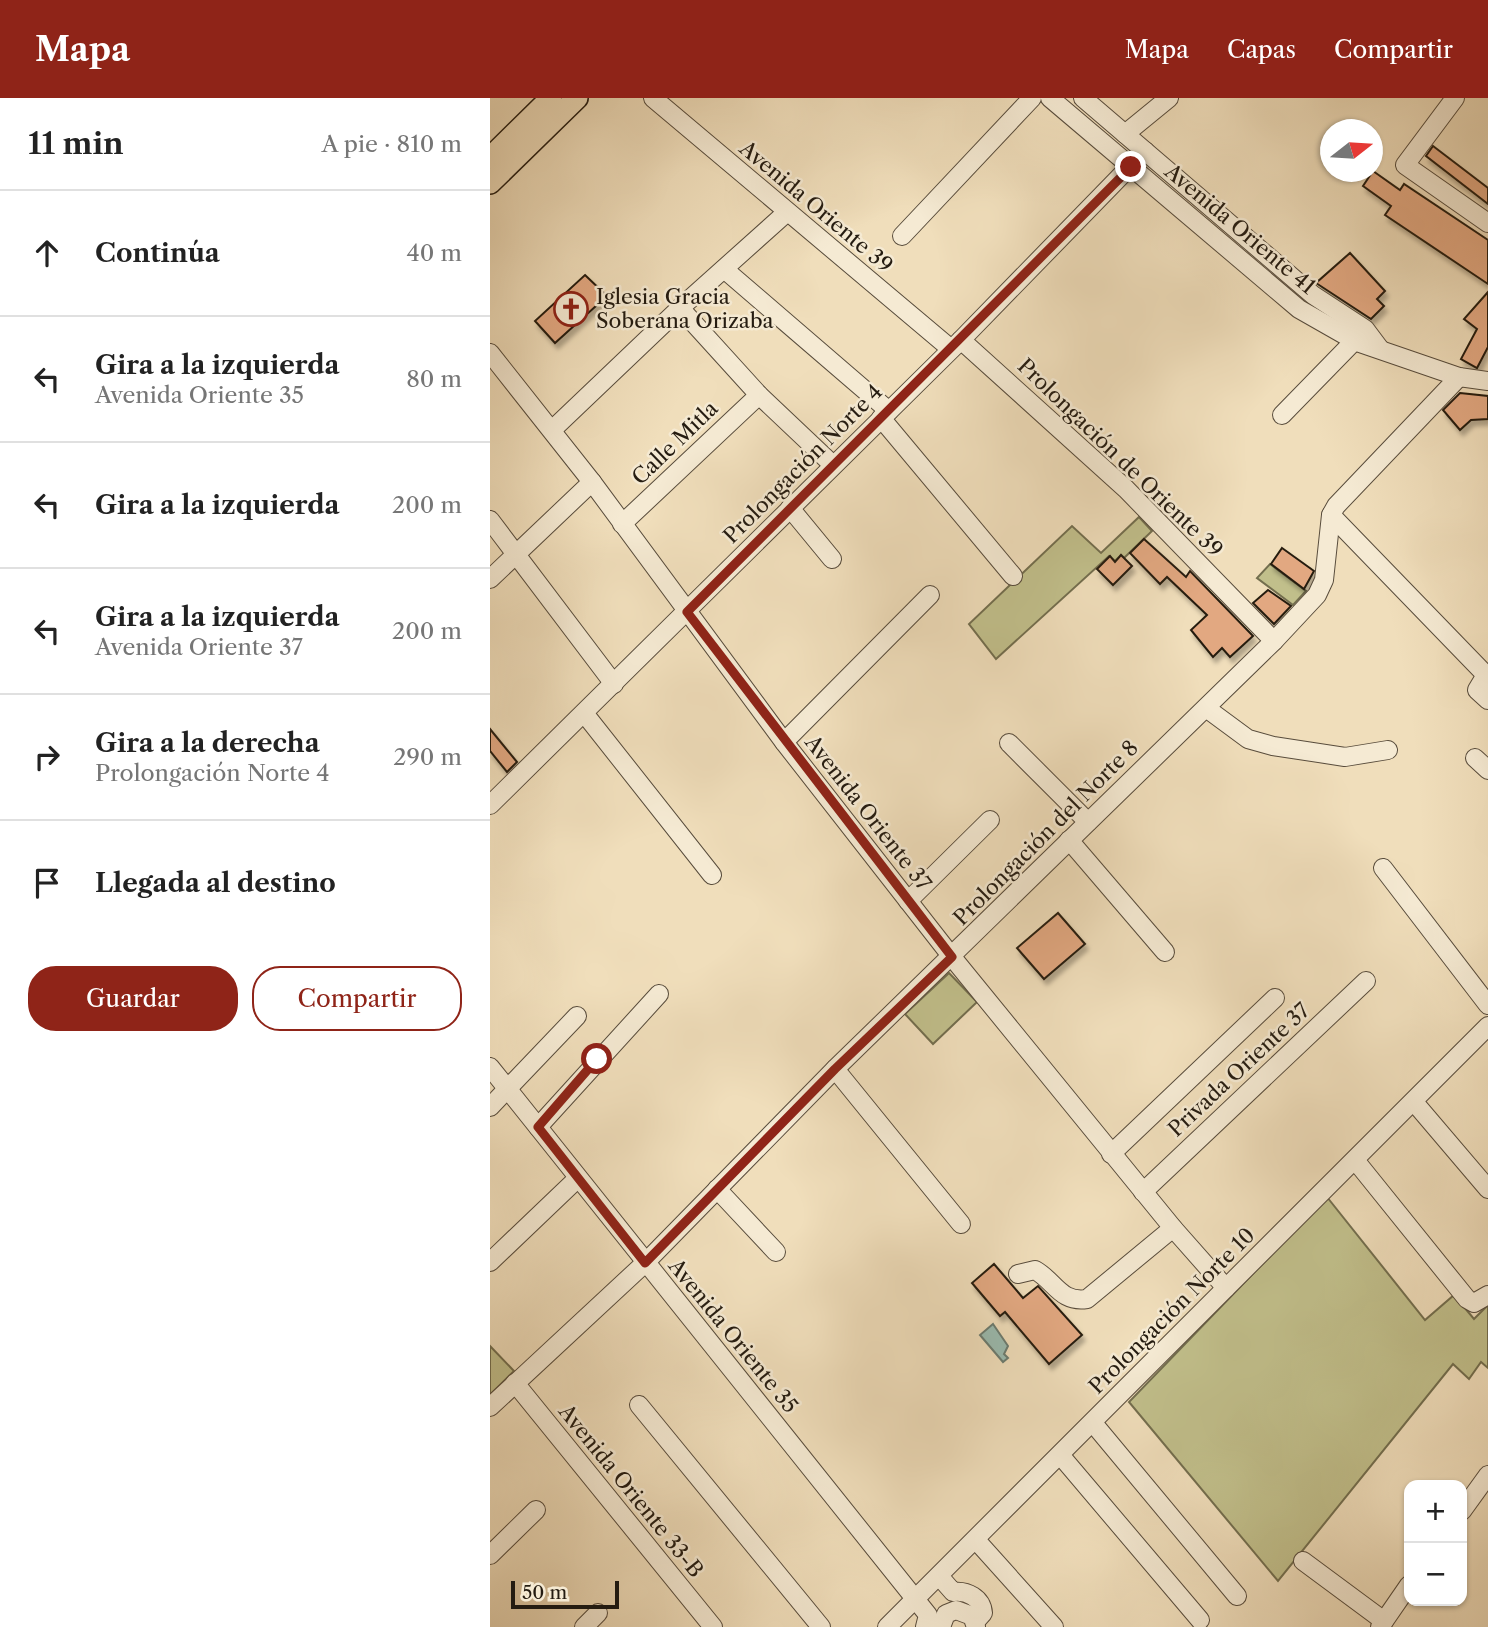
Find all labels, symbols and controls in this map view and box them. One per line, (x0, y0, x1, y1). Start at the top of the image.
text: Mapa (35, 29, 130, 70)
text: Mapa (1125, 35, 1189, 64)
text: Capas (1227, 35, 1296, 64)
text: Compartir (1334, 35, 1453, 64)
north arrow (1320, 119, 1383, 182)
text: 11 min (28, 125, 124, 162)
text: A pie · 810 m (322, 130, 462, 158)
street label: Avenida Oriente 39 (734, 135, 898, 278)
route end (1115, 151, 1146, 182)
street label: Avenida Oriente 41 (1159, 158, 1321, 299)
icon: ahead (28, 234, 66, 272)
text: Continúa (95, 237, 220, 269)
text: 40 m (407, 239, 462, 267)
place label: Iglesia Gracia Soberana Orizaba (596, 284, 775, 333)
church icon: Iglesia Gracia Soberana Orizaba (552, 290, 590, 328)
text: Gira a la izquierda (95, 349, 340, 381)
street label: Prolongación de Oriente 39 (1013, 353, 1228, 562)
icon: left (28, 360, 66, 398)
text: 80 m (406, 365, 462, 393)
street label: Prolongación Norte 4 (718, 379, 887, 548)
text: Avenida Oriente 35 (95, 381, 304, 409)
street label: Calle Mitla (627, 395, 723, 490)
icon: left (28, 486, 66, 524)
text: Gira a la izquierda (95, 489, 340, 521)
text: 200 m (392, 491, 462, 519)
text: Gira a la izquierda (95, 601, 340, 633)
icon: left (28, 612, 66, 650)
text: 200 m (392, 617, 462, 645)
text: Avenida Oriente 37 (95, 633, 303, 661)
text: Gira a la derecha (95, 727, 320, 759)
street label: Avenida Oriente 37 (799, 729, 937, 896)
street label: Prolongación del Norte 8 (948, 735, 1143, 930)
icon: right (28, 738, 66, 776)
text: 290 m (393, 743, 462, 771)
text: Prolongación Norte 4 (95, 759, 330, 787)
icon: arrive (28, 864, 66, 902)
text: Llegada al destino (95, 867, 336, 899)
button: Guardar (28, 966, 238, 1031)
button: Compartir (252, 966, 462, 1031)
street label: Privada Oriente 37 (1163, 997, 1315, 1142)
route start (581, 1043, 612, 1074)
street label: Prolongación Norte 10 (1084, 1223, 1260, 1399)
street label: Avenida Oriente 35 (663, 1253, 803, 1418)
street label: Avenida Oriente 33-B (553, 1398, 709, 1582)
map controls (1404, 1480, 1467, 1606)
button: + (1404, 1480, 1467, 1543)
button: − (1404, 1543, 1467, 1606)
scale bar (511, 1578, 620, 1610)
text: 50 m (522, 1581, 567, 1604)

